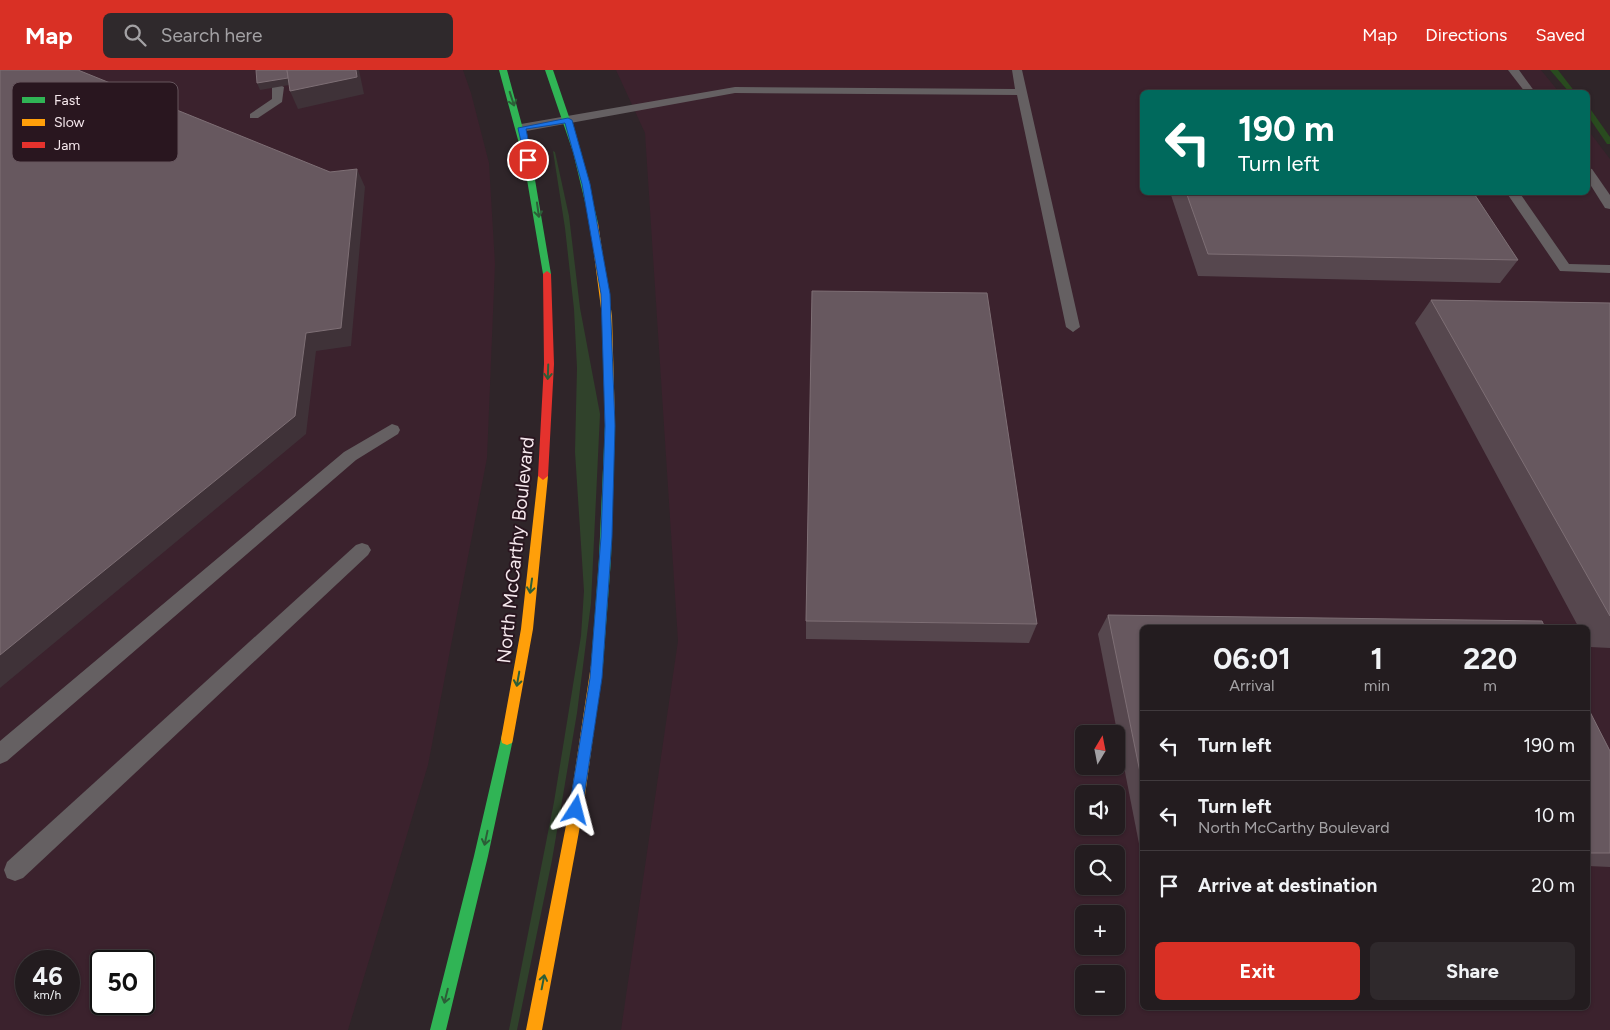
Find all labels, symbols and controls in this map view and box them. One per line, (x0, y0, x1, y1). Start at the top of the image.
search box (103, 13, 453, 58)
text: Map (25, 21, 73, 50)
icon: search (121, 21, 149, 49)
text: Search here (161, 24, 262, 47)
text: Map (1362, 24, 1397, 46)
text: Directions (1425, 24, 1507, 46)
text: Saved (1535, 24, 1585, 46)
legend (12, 82, 178, 162)
one-way arrow (508, 90, 517, 106)
text: Fast (54, 92, 80, 109)
text: 190 m (1238, 108, 1335, 150)
icon: left (1155, 110, 1220, 175)
text: Slow (54, 114, 85, 131)
text: Jam (54, 137, 80, 154)
pin (507, 139, 549, 181)
icon: arrive (514, 146, 542, 174)
text: Turn left (1238, 150, 1320, 177)
one-way arrow (533, 201, 543, 217)
one-way arrow (543, 363, 553, 379)
street label: North McCarthy Boulevard (492, 436, 539, 664)
one-way arrow (526, 578, 536, 594)
text: 06:01 (1213, 640, 1291, 677)
text: 1 (1371, 640, 1383, 677)
text: 220 (1463, 640, 1517, 677)
one-way arrow (513, 671, 523, 687)
text: Arrival (1229, 676, 1274, 695)
text: min (1364, 676, 1390, 695)
text: m (1483, 676, 1497, 695)
north arrow (1075, 725, 1125, 775)
map controls (1075, 725, 1125, 1015)
icon: left (1155, 732, 1183, 760)
text: Turn left (1198, 734, 1272, 757)
text: 190 m (1523, 734, 1575, 757)
position arrow (549, 783, 601, 835)
button: sound (1075, 785, 1125, 835)
text: Turn left (1198, 795, 1272, 818)
icon: left (1155, 802, 1183, 830)
text: 10 m (1534, 804, 1575, 827)
text: North McCarthy Boulevard (1198, 818, 1390, 837)
one-way arrow (481, 830, 490, 846)
button: search (1075, 845, 1125, 895)
icon: arrive (1155, 872, 1183, 900)
text: Arrive at destination (1198, 874, 1377, 897)
text: 20 m (1531, 874, 1575, 897)
button: + (1075, 905, 1125, 955)
button: Exit (1155, 942, 1360, 1000)
button: Share (1370, 942, 1575, 1000)
speed limit sign: 50 (90, 950, 155, 1015)
text: 46 (32, 961, 63, 991)
button: − (1075, 965, 1125, 1015)
one-way arrow (539, 975, 549, 991)
text: km/h (34, 988, 61, 1002)
one-way arrow (441, 988, 451, 1004)

